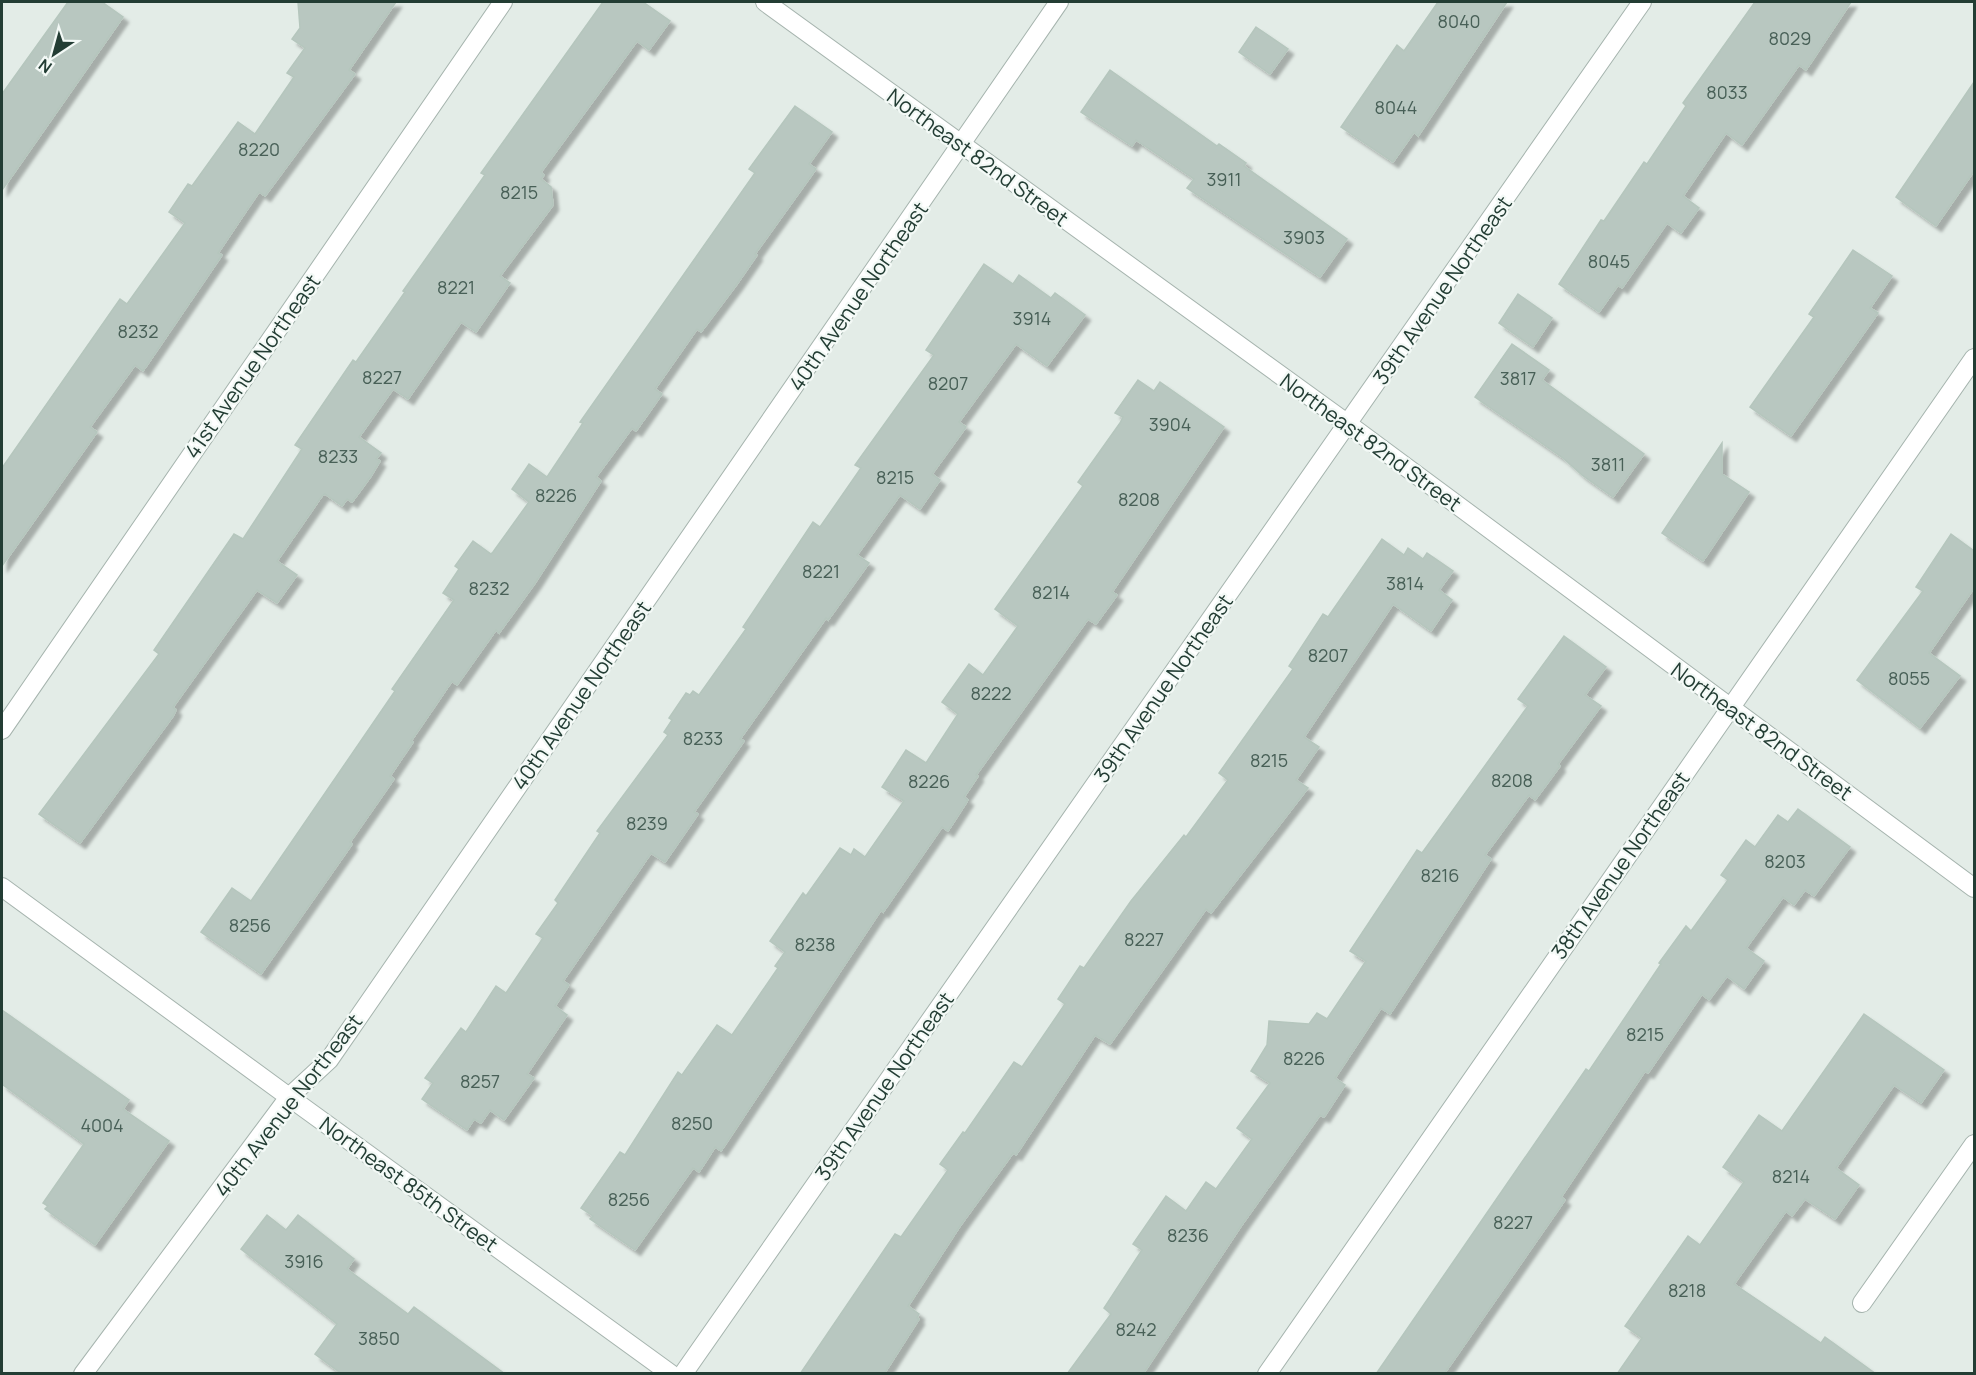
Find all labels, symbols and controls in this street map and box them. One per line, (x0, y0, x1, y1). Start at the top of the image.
house number: 8040 (1437, 9, 1481, 33)
north arrow (24, 24, 84, 84)
house number: 8029 (1769, 26, 1811, 50)
text: N (34, 54, 56, 78)
house number: 8033 (1706, 80, 1748, 104)
street label: Northeast 82nd Street (882, 82, 1074, 232)
house number: 8044 (1375, 95, 1417, 119)
house number: 8220 (238, 137, 280, 161)
house number: 3911 (1206, 167, 1242, 191)
house number: 8215 (500, 180, 538, 204)
street label: 39th Avenue Northeast (1366, 190, 1518, 390)
street label: 40th Avenue Northeast (782, 196, 934, 396)
house number: 3903 (1283, 225, 1325, 249)
house number: 8045 (1588, 249, 1630, 273)
street label: 41st Avenue Northeast (178, 268, 326, 464)
house number: 8221 (437, 275, 475, 299)
house number: 3914 (1013, 306, 1051, 330)
house number: 8232 (118, 319, 158, 343)
house number: 8227 (362, 365, 402, 389)
house number: 3817 (1500, 366, 1536, 390)
street label: Northeast 82nd Street (1275, 367, 1467, 517)
house number: 8207 (928, 371, 968, 395)
house number: 3904 (1149, 412, 1191, 436)
house number: 8233 (318, 444, 358, 468)
house number: 3811 (1591, 452, 1625, 476)
house number: 8215 (876, 465, 914, 489)
house number: 8226 (535, 483, 577, 507)
house number: 8208 (1118, 487, 1160, 511)
house number: 8221 (802, 559, 840, 583)
house number: 3814 (1386, 571, 1424, 595)
house number: 8232 (469, 576, 509, 600)
house number: 8214 (1032, 580, 1070, 604)
street label: 39th Avenue Northeast (1087, 588, 1239, 788)
street label: 40th Avenue Northeast (505, 595, 657, 795)
house number: 8207 (1308, 643, 1348, 667)
street label: Northeast 82nd Street (1666, 656, 1858, 806)
house number: 8055 (1888, 666, 1930, 690)
house number: 8222 (970, 681, 1012, 705)
house number: 8233 (683, 726, 723, 750)
house number: 8215 (1250, 748, 1288, 772)
street label: 38th Avenue Northeast (1544, 765, 1696, 965)
house number: 8208 (1491, 768, 1533, 792)
house number: 8226 (908, 769, 950, 793)
house number: 8239 (626, 811, 668, 835)
house number: 8203 (1764, 849, 1806, 873)
house number: 8216 (1421, 863, 1459, 887)
house number: 8256 (229, 913, 271, 937)
house number: 8227 (1124, 927, 1164, 951)
house number: 8238 (794, 932, 836, 956)
street label: 39th Avenue Northeast (808, 986, 960, 1186)
street label: 40th Avenue Northeast (208, 1008, 368, 1202)
house number: 8215 (1626, 1022, 1664, 1046)
house number: 8226 (1283, 1046, 1325, 1070)
house number: 8257 (460, 1069, 500, 1093)
street label: Northeast 85th Street (314, 1110, 504, 1258)
house number: 8250 (671, 1111, 713, 1135)
house number: 4004 (80, 1113, 124, 1137)
house number: 8214 (1772, 1164, 1810, 1188)
house number: 8256 (608, 1187, 650, 1211)
house number: 8227 (1493, 1210, 1533, 1234)
house number: 8236 (1167, 1223, 1209, 1247)
house number: 3916 (284, 1249, 324, 1273)
house number: 8218 (1668, 1278, 1706, 1302)
house number: 8242 (1115, 1317, 1157, 1341)
house number: 3850 (358, 1326, 400, 1350)

